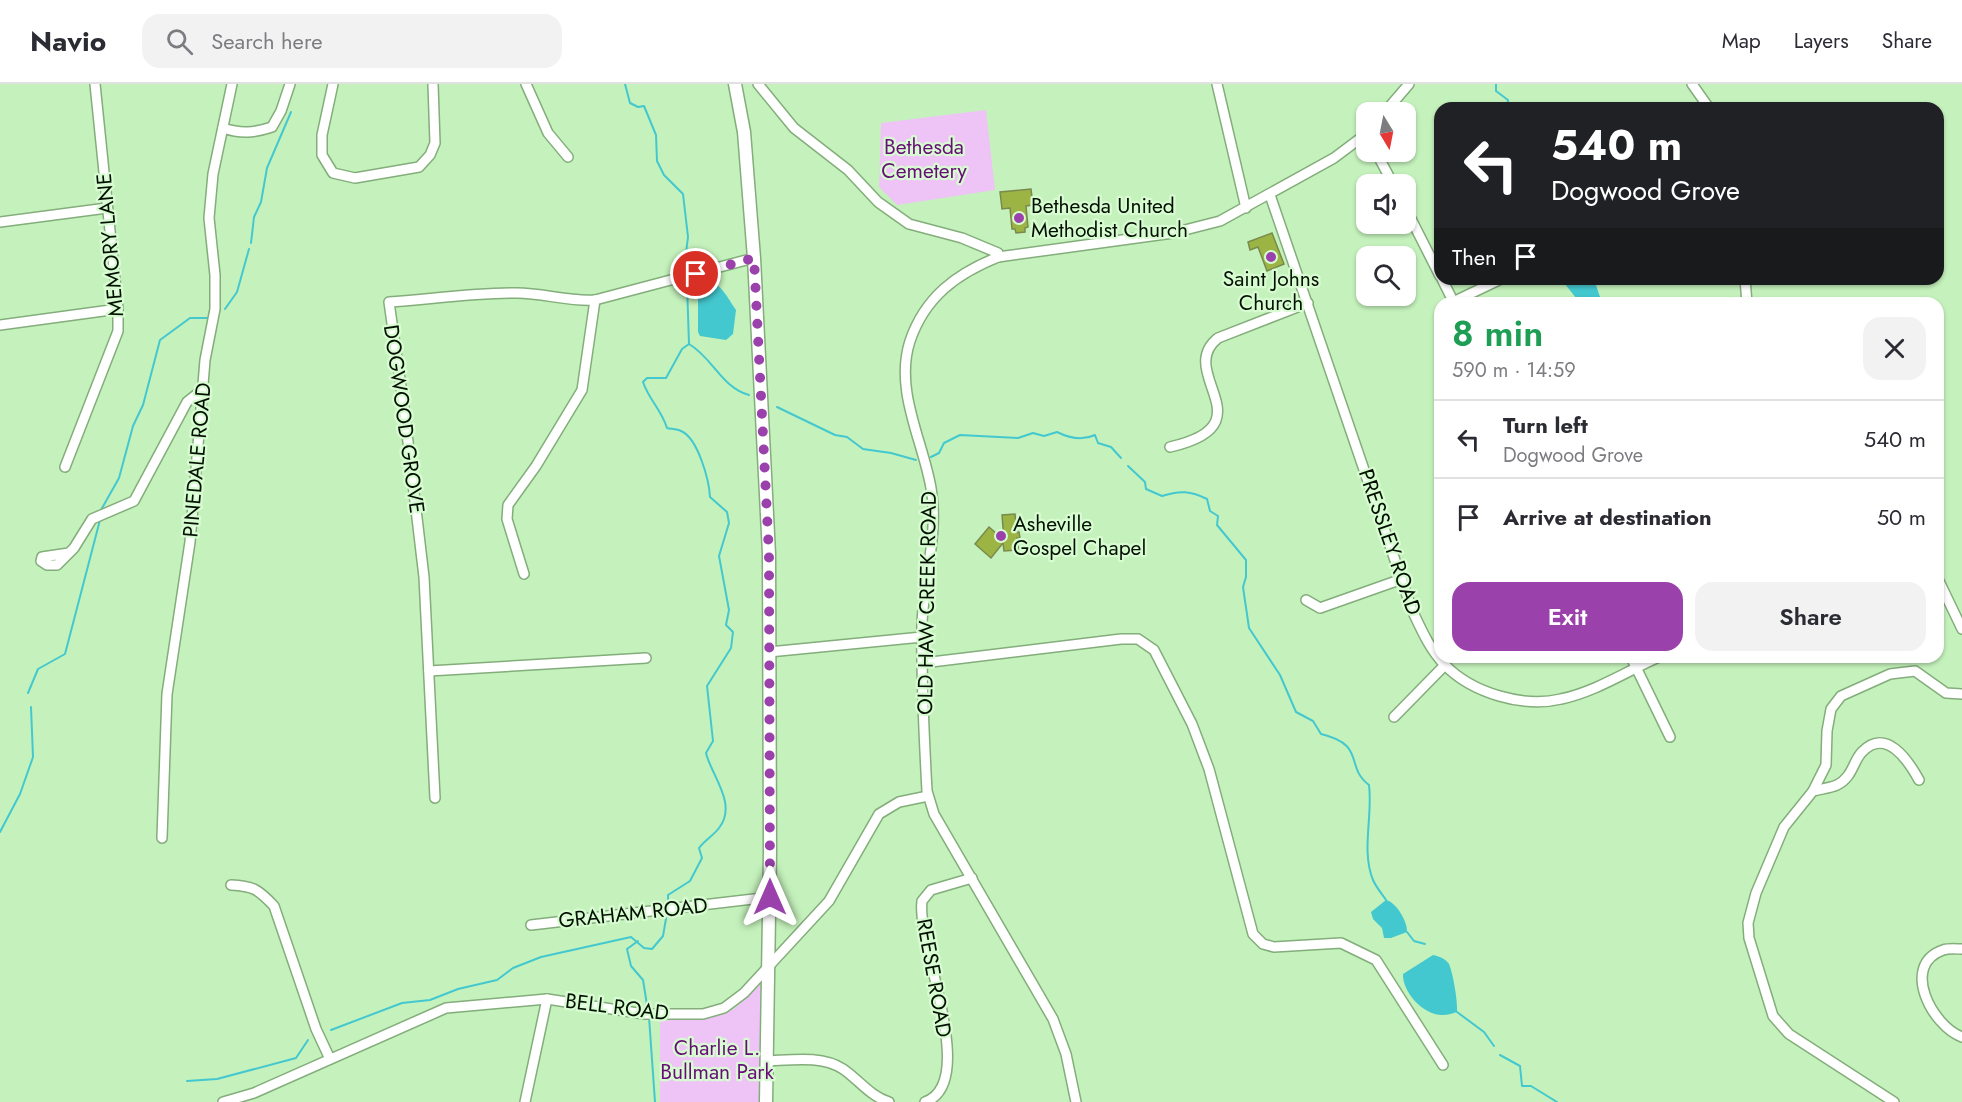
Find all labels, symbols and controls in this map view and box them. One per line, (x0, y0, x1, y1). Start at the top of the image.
search box (142, 14, 562, 68)
text: Navio (30, 21, 106, 62)
icon: search (163, 25, 196, 58)
text: Search here (211, 25, 322, 57)
text: Map (1722, 26, 1761, 56)
text: Layers (1794, 26, 1849, 56)
text: Share (1882, 26, 1932, 56)
north arrow (1356, 102, 1416, 162)
map controls (1356, 102, 1416, 306)
text: 540 m (1551, 115, 1682, 176)
icon: left (1452, 126, 1530, 204)
park label: Bethesda Cemetery (881, 132, 967, 186)
text: Dogwood Grove (1551, 171, 1740, 210)
street label: MEMORY LANE (89, 172, 131, 318)
button: sound (1356, 174, 1416, 234)
place label: Bethesda United Methodist Church (1031, 191, 1188, 245)
marker: Bethesda United Methodist Church (1012, 211, 1026, 225)
icon: arrive (1509, 240, 1542, 273)
text: Then (1452, 241, 1497, 273)
button: search (1356, 246, 1416, 306)
pin (670, 248, 721, 299)
marker: Saint Johns Church (1264, 250, 1278, 264)
icon: arrive (679, 257, 712, 290)
place label: Saint Johns Church (1223, 264, 1319, 318)
text: 8 min (1452, 307, 1543, 359)
button: close (1863, 317, 1926, 380)
street label: DOGWOOD GROVE (376, 323, 432, 515)
text: 590 m · 14:59 (1452, 356, 1576, 385)
street label: PINEDALE ROAD (175, 381, 219, 539)
text: Turn left (1503, 409, 1588, 441)
icon: left (1452, 423, 1485, 456)
text: 540 m (1864, 423, 1926, 455)
text: Dogwood Grove (1503, 441, 1643, 470)
street label: PRESSLEY ROAD (1351, 465, 1429, 619)
street label: OLD HAW CREEK ROAD (910, 491, 944, 715)
icon: arrive (1452, 501, 1485, 534)
text: Arrive at destination (1503, 501, 1712, 533)
text: 50 m (1877, 501, 1926, 533)
place label: Asheville Gospel Chapel (1013, 509, 1146, 563)
marker: Asheville Gospel Chapel (994, 529, 1008, 543)
button: Exit (1452, 582, 1683, 651)
button: Share (1695, 582, 1926, 651)
position arrow (738, 865, 802, 929)
street label: GRAHAM ROAD (557, 890, 709, 936)
street label: REESE ROAD (909, 916, 959, 1040)
street label: BELL ROAD (563, 986, 671, 1028)
park label: Charlie L. Bullman Park (660, 1033, 775, 1087)

